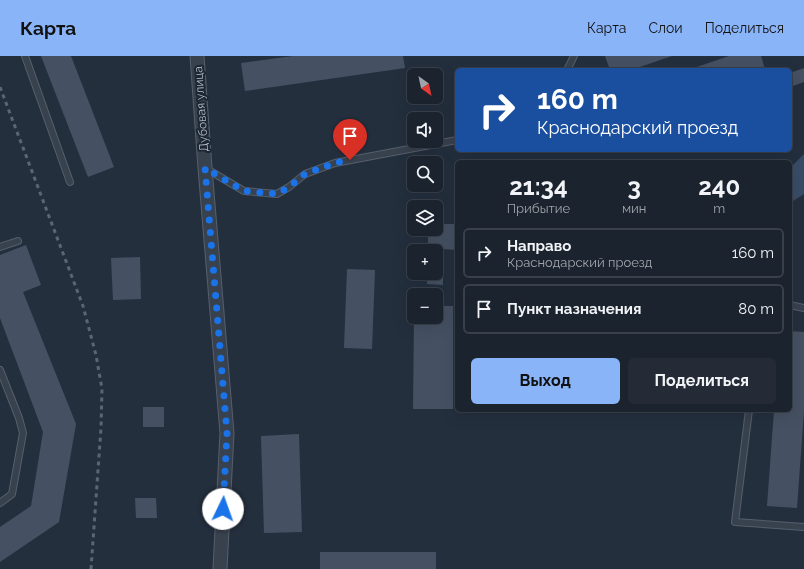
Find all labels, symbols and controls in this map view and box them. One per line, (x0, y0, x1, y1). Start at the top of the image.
text: Карта (20, 17, 76, 39)
text: Карта (587, 20, 626, 36)
text: Слои (648, 20, 683, 36)
text: Поделиться (705, 20, 784, 36)
street label: Дубовая улица (191, 66, 211, 152)
north arrow (407, 68, 443, 104)
map controls (407, 68, 443, 324)
text: 160 m (537, 83, 618, 116)
icon: right (471, 84, 523, 136)
button: sound (407, 112, 443, 148)
text: Краснодарский проезд (537, 117, 738, 138)
pin (333, 119, 367, 160)
icon: arrive (339, 125, 361, 147)
button: search (407, 156, 443, 192)
text: 21:34 (509, 172, 568, 201)
text: 3 (627, 172, 641, 201)
text: 240 (698, 172, 740, 201)
button: layers (407, 200, 443, 236)
text: Прибытие (507, 201, 570, 216)
text: мин (622, 201, 646, 216)
text: m (713, 201, 725, 216)
text: Направо (507, 237, 571, 255)
icon: right (473, 242, 495, 264)
button: + (407, 244, 443, 280)
text: 160 m (732, 244, 774, 262)
text: Краснодарский проезд (507, 255, 652, 270)
button: − (407, 288, 443, 324)
icon: arrive (473, 298, 495, 320)
text: Пункт назначения (507, 300, 641, 318)
text: 80 m (738, 300, 774, 318)
button: Выход (471, 358, 620, 404)
button: Поделиться (628, 358, 776, 404)
position arrow (202, 488, 244, 530)

